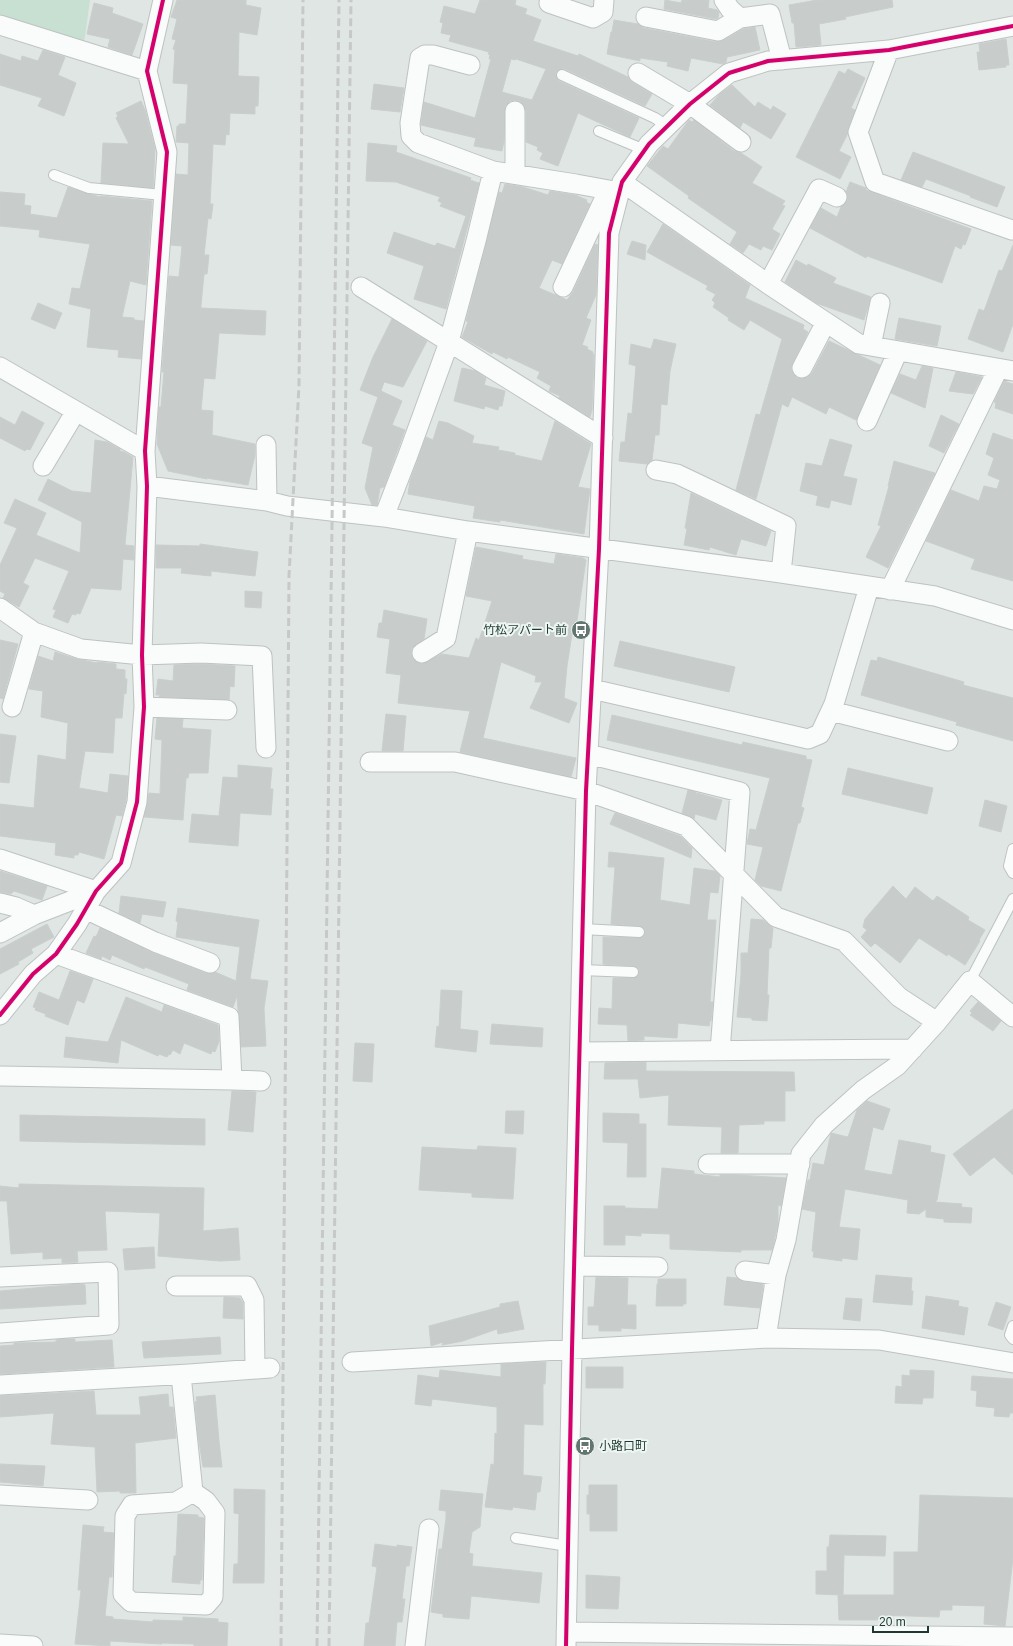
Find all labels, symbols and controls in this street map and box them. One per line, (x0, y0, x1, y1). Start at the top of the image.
bus stop icon: 竹松アパート前 (570, 619, 592, 641)
place label: 竹松アパート前 (483, 623, 567, 637)
bus stop icon: 小路口町 (574, 1435, 596, 1457)
place label: 小路口町 (599, 1439, 647, 1453)
scale bar (873, 1608, 928, 1634)
text: 20 m (879, 1615, 906, 1629)

